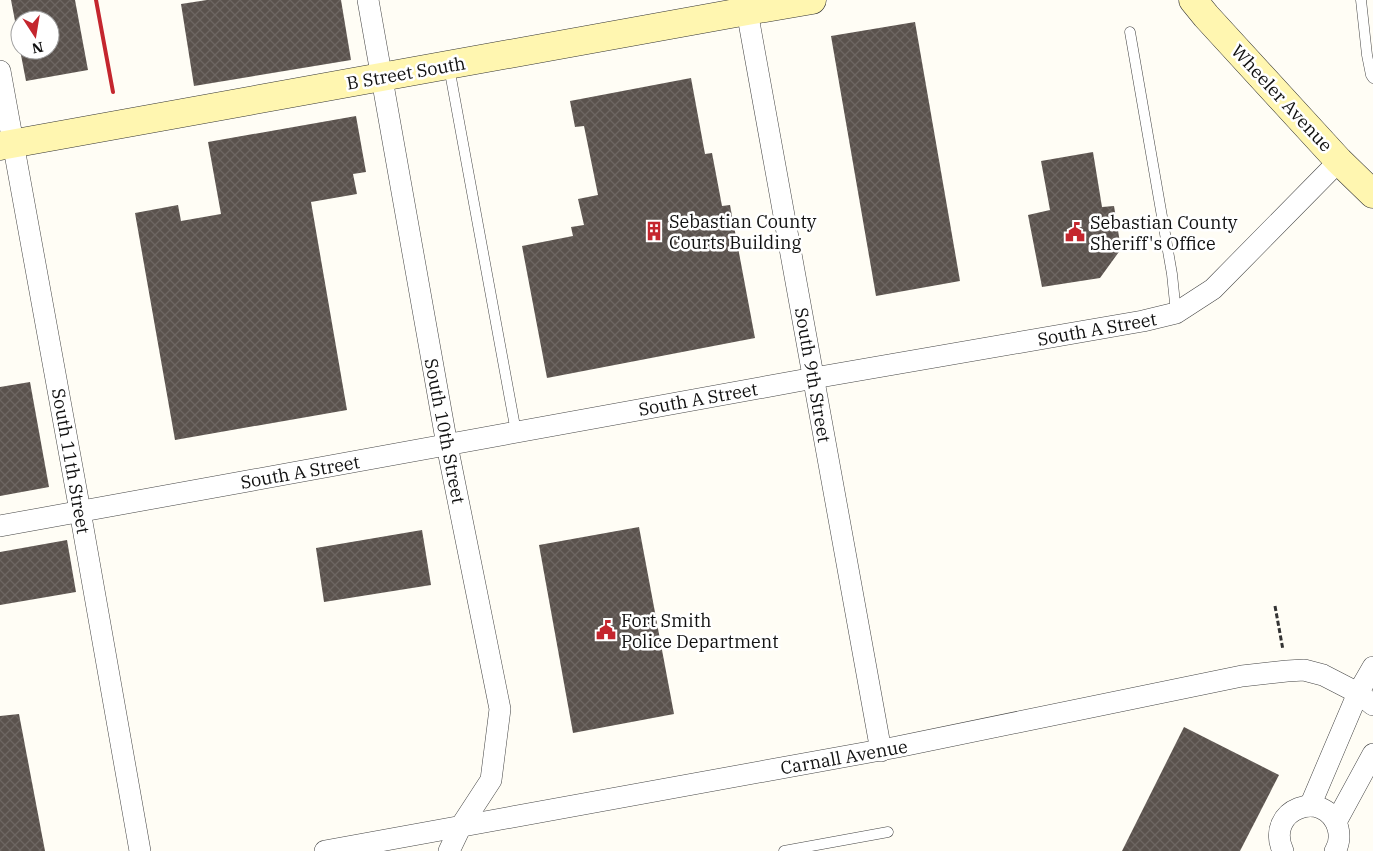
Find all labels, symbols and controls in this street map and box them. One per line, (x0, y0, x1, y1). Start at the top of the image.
north arrow (10, 10, 60, 60)
text: N (30, 38, 45, 58)
street label: Wheeler Avenue (1226, 40, 1338, 156)
street label: B Street South (345, 51, 467, 95)
place label: Sebastian County Courts Building (669, 210, 817, 254)
place label: Sebastian County Sheriff's Office (1090, 211, 1238, 255)
building icon: Sebastian County Courts Building (643, 220, 665, 242)
public building icon: Sebastian County Sheriff's Office (1064, 221, 1086, 243)
street label: South 9th Street (790, 306, 836, 444)
street label: South A Street (1036, 307, 1158, 351)
street label: South 10th Street (420, 356, 470, 506)
street label: South A Street (637, 377, 759, 421)
street label: South 11th Street (47, 386, 95, 536)
street label: South A Street (239, 450, 361, 494)
place label: Fort Smith Police Department (621, 609, 779, 653)
public building icon: Fort Smith Police Department (595, 619, 617, 641)
street label: Carnall Avenue (779, 734, 909, 780)

